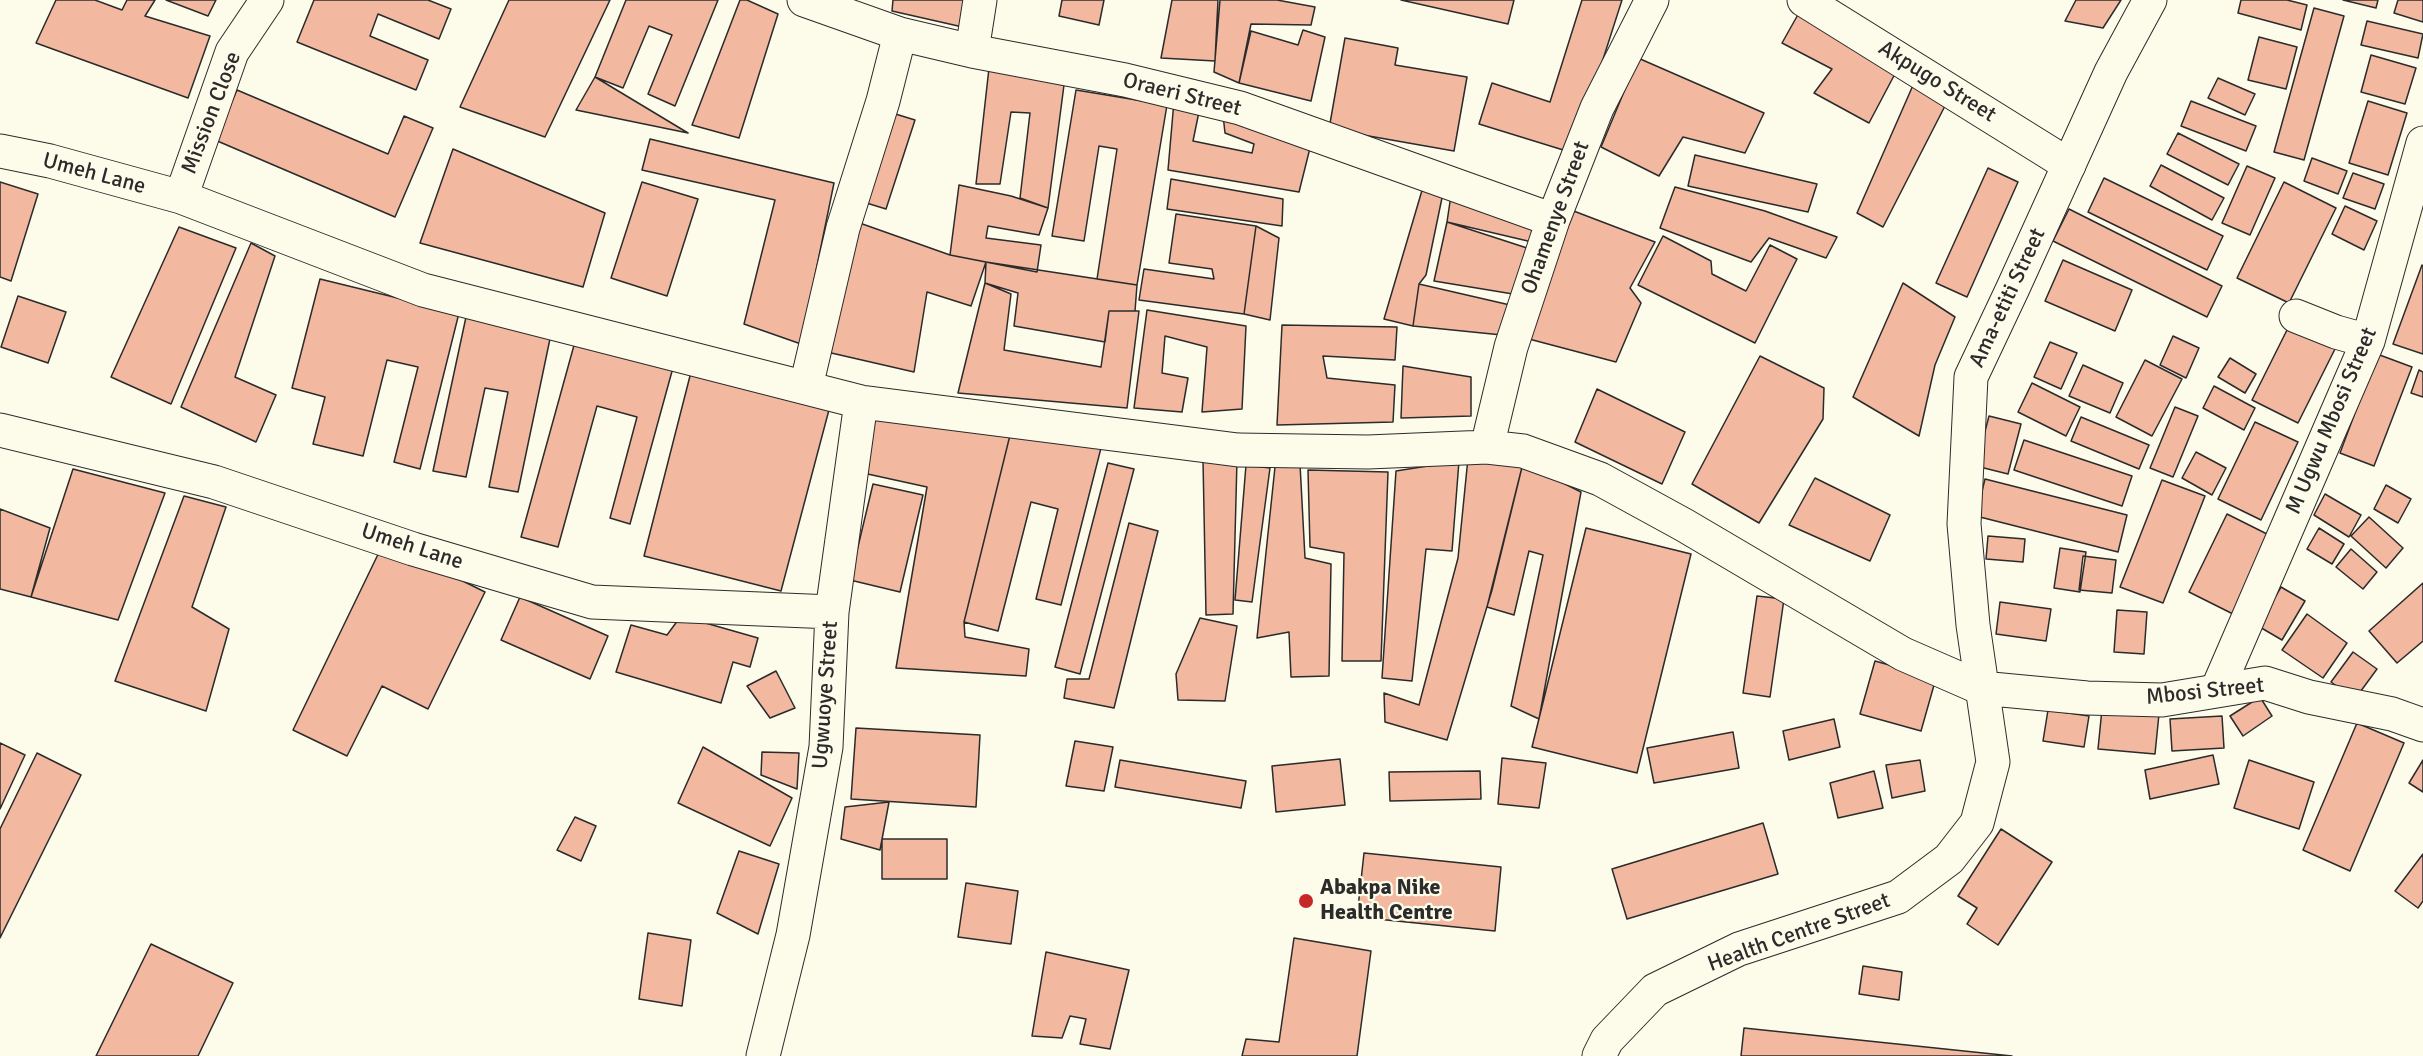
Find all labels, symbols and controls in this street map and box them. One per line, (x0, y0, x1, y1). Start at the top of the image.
street label: Akpugo Street (1873, 35, 2001, 129)
street label: Mission Close (177, 48, 247, 178)
street label: Oraeri Street (1120, 68, 1244, 122)
street label: Ohamenye Street (1516, 138, 1596, 298)
street label: Umeh Lane (40, 148, 148, 200)
street label: Ama-etiti Street (1964, 224, 2052, 372)
street label: M Ugwu Mbosi Street (2281, 324, 2383, 518)
street label: Umeh Lane (358, 518, 466, 576)
street label: Ugwuoye Street (808, 620, 844, 770)
street label: Mbosi Street (2145, 673, 2265, 711)
place label: Abakpa Nike Health Centre (1320, 875, 1453, 926)
street label: Health Centre Street (1704, 888, 1894, 978)
marker: Abakpa Nike Health Centre (1297, 892, 1315, 910)

